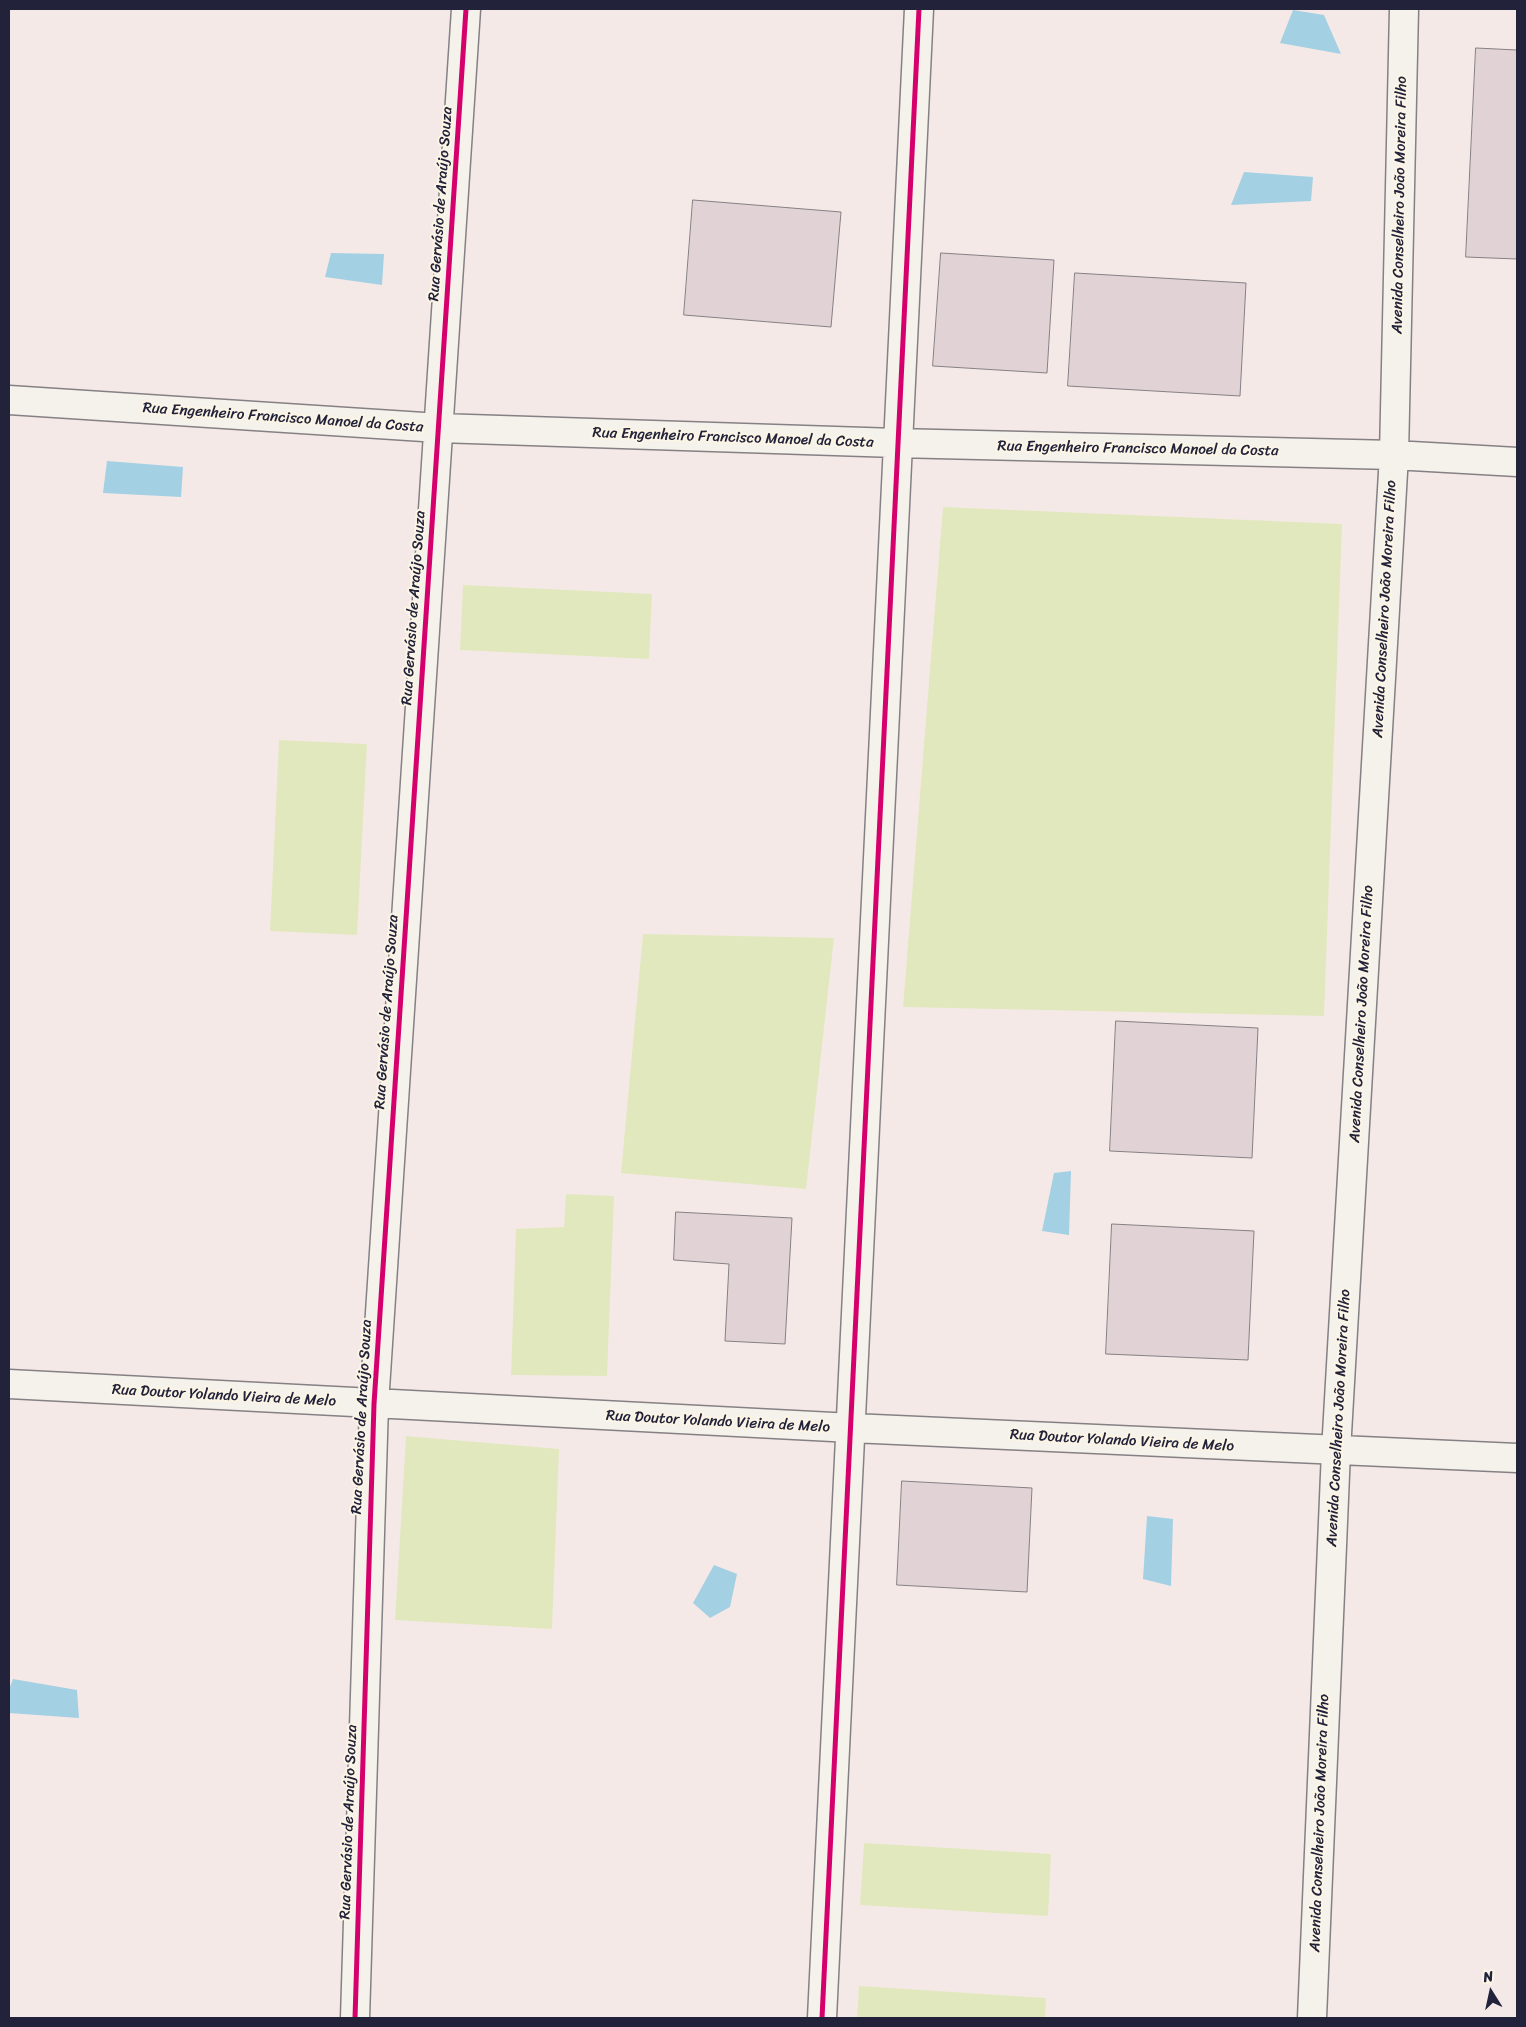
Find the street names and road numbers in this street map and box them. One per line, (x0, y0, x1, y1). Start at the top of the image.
street label: Avenida Conselheiro João Moreira Filho (1389, 76, 1411, 334)
street label: Rua Gervásio de Araújo Souza (425, 106, 457, 302)
street label: Rua Engenheiro Francisco Manoel da Costa (142, 399, 424, 437)
street label: Rua Engenheiro Francisco Manoel da Costa (592, 424, 874, 452)
street label: Rua Engenheiro Francisco Manoel da Costa (997, 438, 1279, 460)
street label: Avenida Conselheiro João Moreira Filho (1369, 480, 1401, 738)
street label: Rua Gervásio de Araújo Souza (398, 510, 430, 706)
street label: Avenida Conselheiro João Moreira Filho (1346, 885, 1378, 1143)
street label: Rua Gervásio de Araújo Souza (371, 914, 403, 1110)
street label: Avenida Conselheiro João Moreira Filho (1323, 1289, 1355, 1547)
street label: Rua Gervásio de Araújo Souza (348, 1319, 376, 1515)
street label: Rua Doutor Yolando Vieira de Melo (111, 1381, 337, 1411)
street label: Rua Doutor Yolando Vieira de Melo (605, 1407, 831, 1437)
street label: Rua Doutor Yolando Vieira de Melo (1009, 1426, 1235, 1456)
street label: Avenida Conselheiro João Moreira Filho (1307, 1694, 1333, 1952)
street label: Rua Gervásio de Araújo Souza (337, 1724, 361, 1920)

